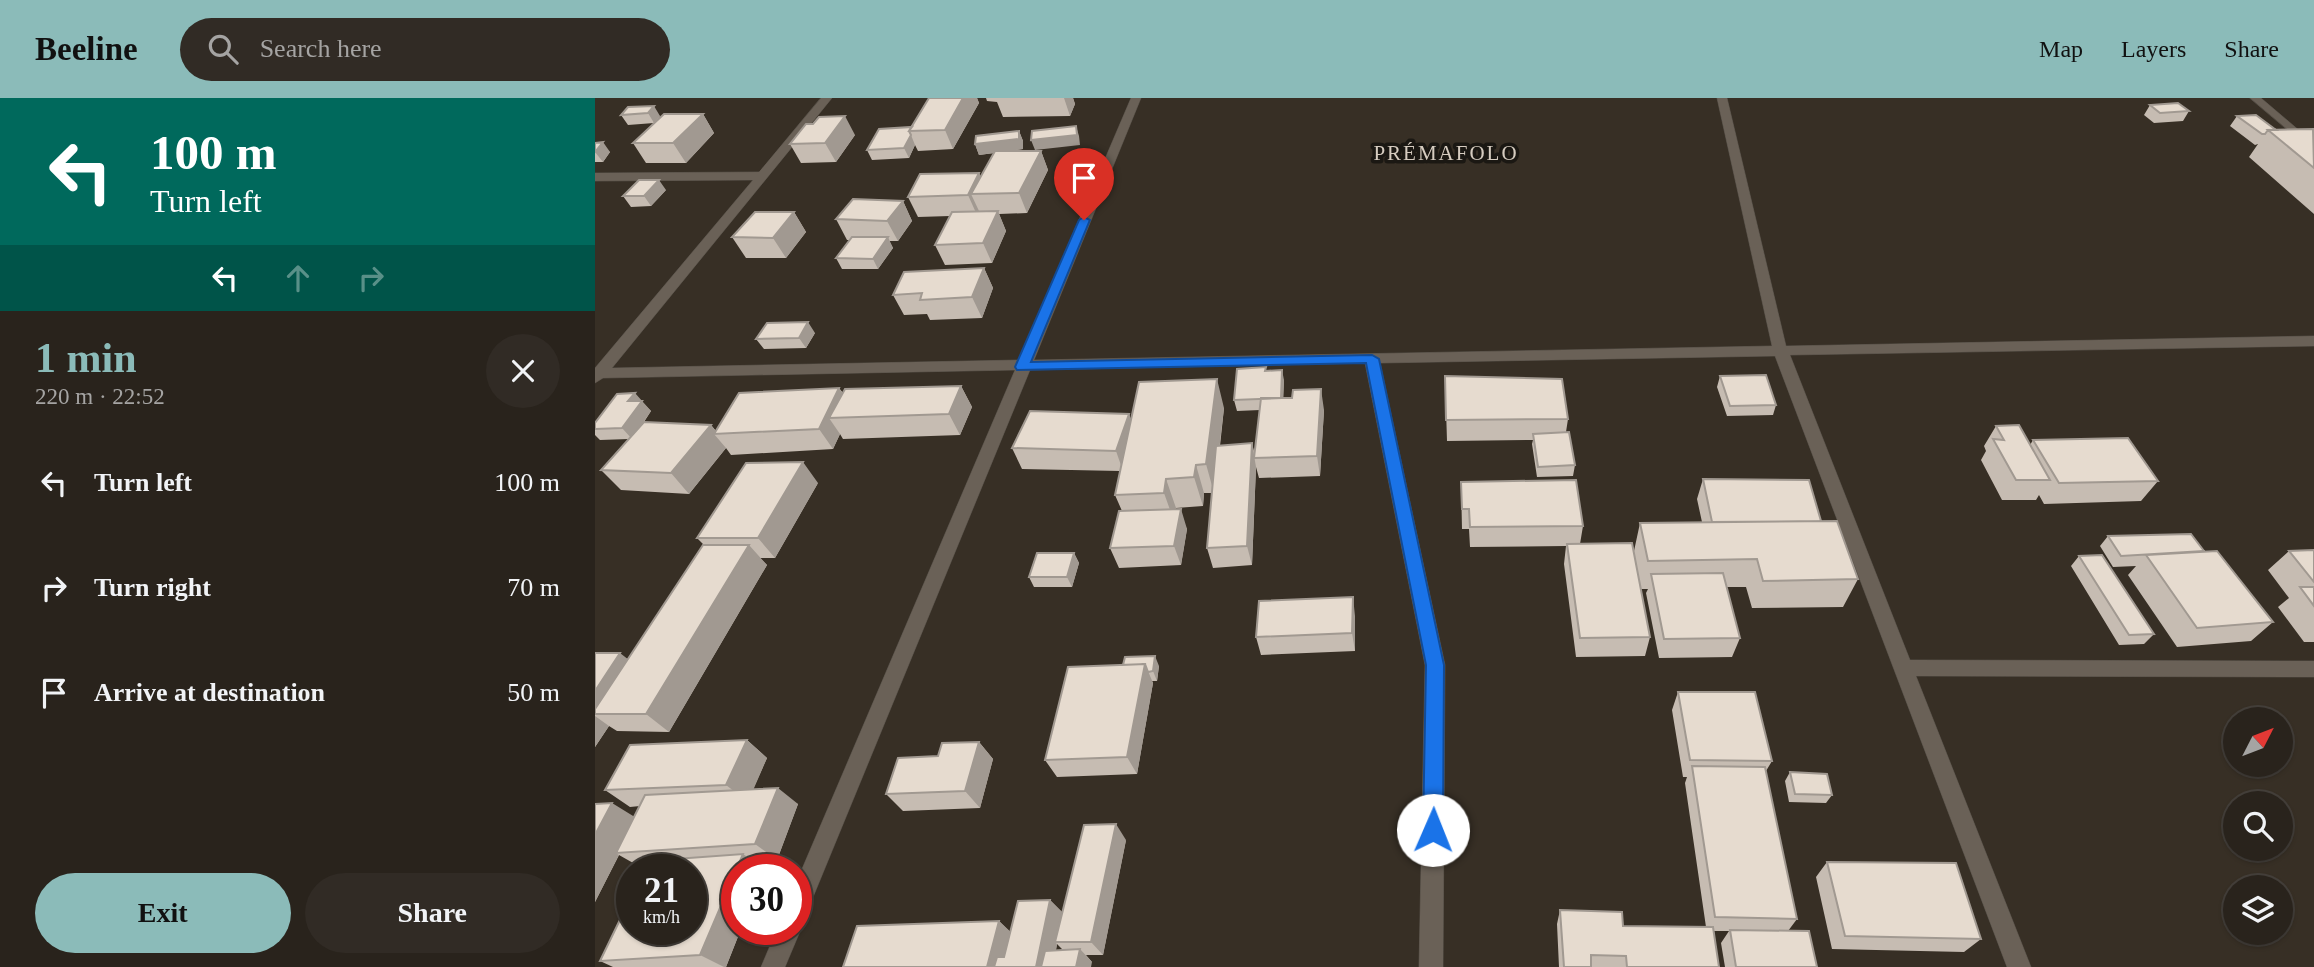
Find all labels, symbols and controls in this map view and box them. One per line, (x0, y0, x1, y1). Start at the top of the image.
search box (180, 18, 670, 81)
icon: search (204, 30, 242, 68)
text: Beeline (35, 31, 138, 67)
text: Search here (260, 34, 382, 63)
text: Map (2039, 36, 2083, 62)
text: Layers (2121, 36, 2186, 62)
text: Share (2224, 36, 2279, 62)
text: 100 m (150, 125, 277, 180)
icon: left (35, 126, 126, 217)
district label: PRÉMAFOLO (1373, 141, 1519, 165)
pin (1054, 148, 1114, 220)
icon: arrive (1065, 159, 1103, 197)
text: Turn left (150, 183, 262, 219)
icon: left (206, 259, 244, 297)
icon: ahead (279, 259, 317, 297)
icon: right (352, 259, 390, 297)
button: close (486, 334, 560, 408)
text: 1 min (35, 335, 137, 381)
text: 220 m · 22:52 (35, 384, 165, 409)
icon: left (35, 464, 73, 502)
text: Turn left (94, 468, 192, 497)
text: 100 m (494, 468, 560, 497)
icon: right (35, 569, 73, 607)
text: Turn right (94, 573, 211, 602)
text: 70 m (507, 573, 560, 602)
icon: arrive (35, 674, 73, 712)
text: Arrive at destination (94, 678, 325, 707)
text: 50 m (507, 678, 560, 707)
north arrow (2223, 707, 2293, 777)
map controls (2223, 707, 2293, 945)
button: search (2223, 791, 2293, 861)
position arrow (1396, 793, 1470, 867)
speed limit sign: 30 (721, 854, 812, 945)
text: 21 (644, 871, 679, 910)
button: Exit (35, 873, 291, 953)
button: Share (305, 873, 560, 953)
button: layers (2223, 875, 2293, 945)
text: km/h (643, 907, 680, 927)

